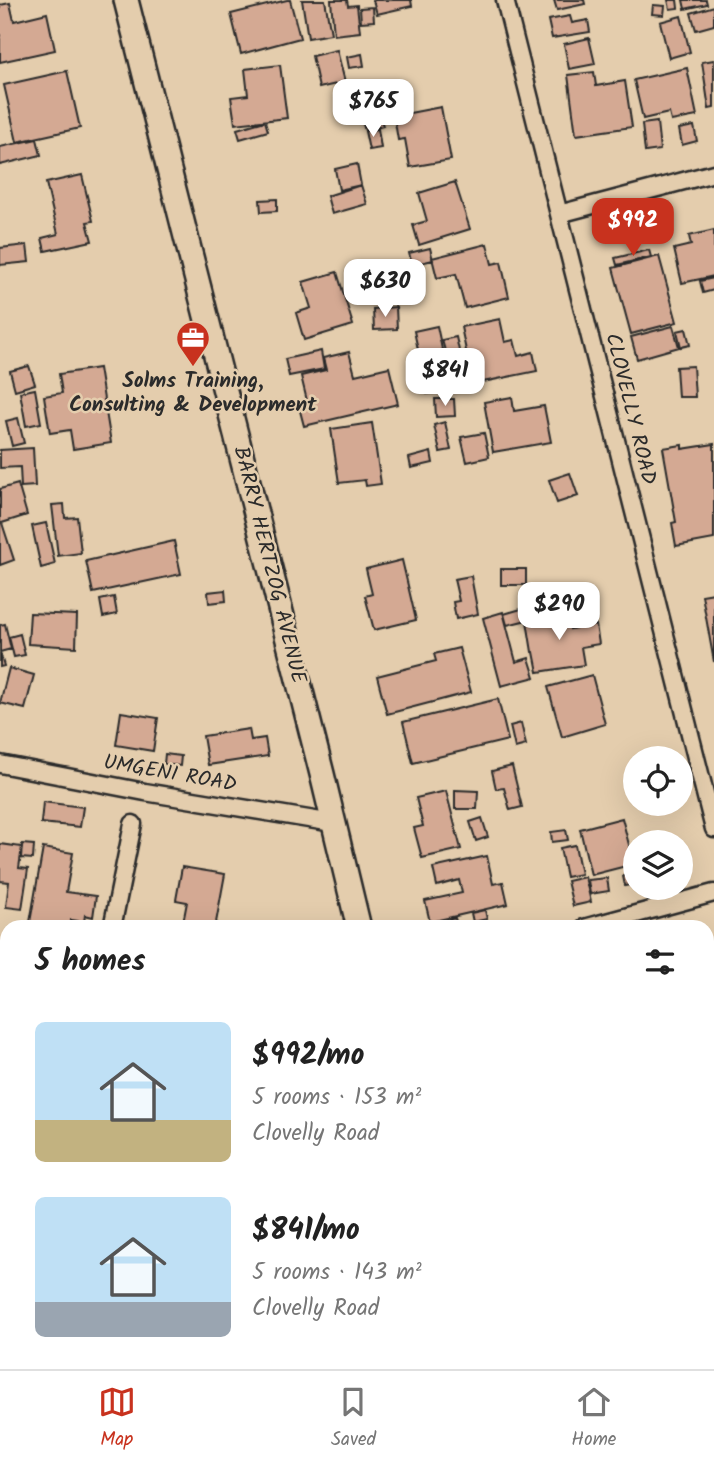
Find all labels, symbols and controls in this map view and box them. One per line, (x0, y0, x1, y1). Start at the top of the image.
pin: $765 (332, 80, 414, 139)
text: $765 (349, 84, 397, 120)
pin: $992 (592, 198, 674, 258)
text: $992 (608, 203, 658, 239)
pin: $630 (344, 260, 426, 319)
text: $630 (360, 264, 410, 300)
office icon: Solms Training, Consulting & Development (174, 319, 212, 368)
street label: CLOVELLY ROAD (595, 330, 665, 488)
pin: $841 (404, 348, 486, 408)
text: $841 (422, 353, 468, 389)
place label: Solms Training, Consulting & Development (69, 365, 317, 422)
street label: BARRY HERTZOG AVENUE (224, 443, 315, 688)
pin: $290 (518, 582, 600, 642)
text: $290 (534, 587, 584, 623)
street label: UMGENI ROAD (101, 746, 239, 802)
map controls (623, 746, 693, 900)
button: locate (623, 746, 693, 816)
button: layers (623, 830, 693, 900)
text: 5 homes (35, 938, 146, 986)
icon: filters (641, 943, 679, 981)
text: $992/mo (252, 1032, 364, 1080)
icon: home (91, 1050, 175, 1134)
text: 5 rooms · 153 m² (252, 1080, 421, 1116)
text: Clovelly Road (252, 1116, 379, 1152)
text: $841/mo (252, 1207, 360, 1255)
icon: home (91, 1225, 175, 1309)
text: 5 rooms · 143 m² (252, 1255, 422, 1291)
text: Clovelly Road (252, 1291, 379, 1327)
tab: Map (98, 1383, 136, 1455)
tab: Saved (331, 1383, 376, 1455)
tab: Home (571, 1383, 616, 1455)

